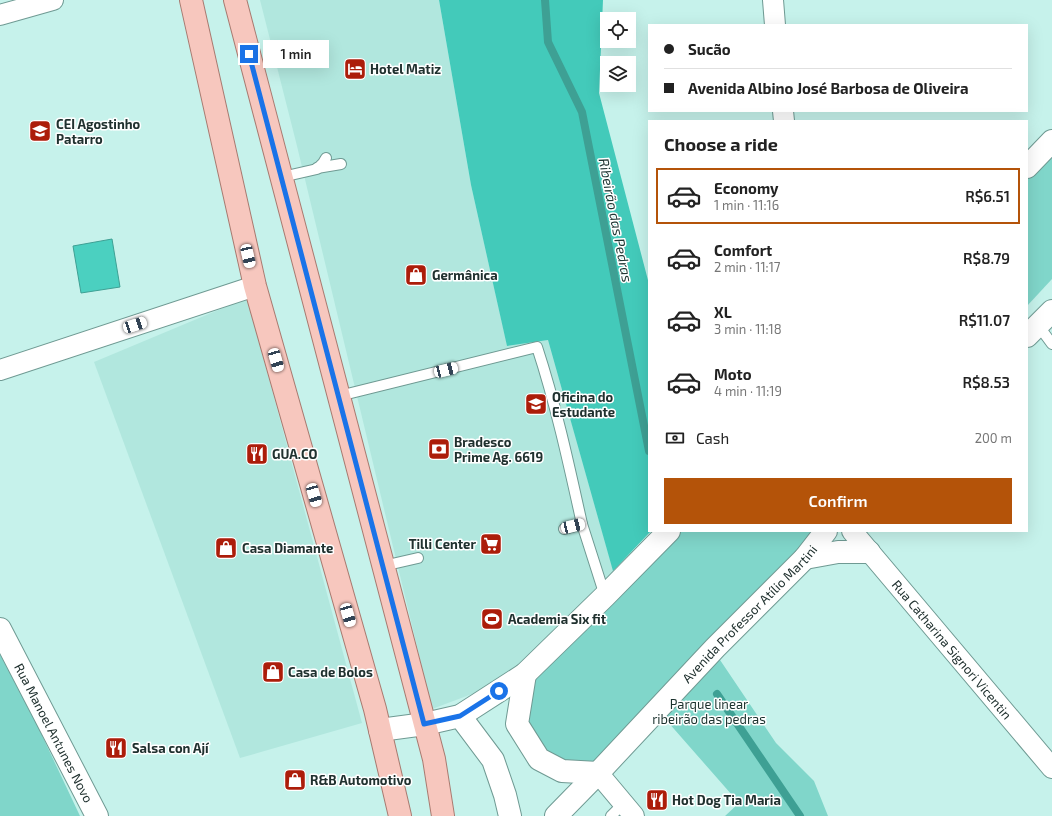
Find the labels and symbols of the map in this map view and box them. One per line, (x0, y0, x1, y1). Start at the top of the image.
callout: 1 min (263, 40, 329, 68)
route end (240, 45, 258, 63)
hotel icon: Hotel Matiz (342, 56, 368, 82)
place label: Hotel Matiz (370, 61, 441, 77)
place label: CEI Agostinho Patarro (56, 116, 141, 147)
school or university icon: CEI Agostinho Patarro (27, 118, 53, 144)
water label: Ribeirão das Pedras (596, 156, 636, 284)
car (239, 243, 257, 269)
shop icon: Germânica (403, 262, 429, 288)
place label: Germânica (432, 267, 498, 283)
car (122, 316, 148, 334)
car (267, 347, 285, 373)
car (433, 361, 459, 379)
place label: Oficina do Estudante (552, 389, 615, 420)
school or university icon: Oficina do Estudante (523, 391, 549, 417)
place label: Bradesco Prime Ag. 6619 (454, 434, 543, 465)
bank icon: Bradesco Prime Ag. 6619 (426, 436, 452, 462)
restaurant icon: GUA.CO (244, 441, 270, 467)
place label: GUA.CO (272, 446, 317, 462)
car (305, 482, 323, 508)
car (560, 517, 586, 535)
supermarket icon: Tilli Center (478, 531, 504, 557)
shop icon: Casa Diamante (213, 535, 239, 561)
place label: Tilli Center (409, 536, 476, 552)
place label: Casa Diamante (242, 540, 333, 556)
street label: Avenida Professor Atílio Martini (679, 542, 820, 686)
street label: Rua Catharina Signori Vicentin (889, 577, 1015, 722)
car (339, 602, 357, 628)
sports icon: Academia Six fit (479, 606, 505, 632)
place label: Academia Six fit (508, 611, 607, 627)
shop icon: Casa de Bolos (260, 659, 286, 685)
street label: Rua Manoel Antunes Novo (11, 660, 97, 805)
place label: Casa de Bolos (288, 664, 373, 680)
route start (490, 682, 508, 700)
park label: Parque linear ribeirão das pedras (652, 696, 766, 727)
restaurant icon: Salsa con Ají (103, 735, 129, 761)
place label: Salsa con Ají (132, 740, 210, 756)
shop icon: R&B Automotivo (282, 767, 308, 793)
place label: R&B Automotivo (310, 772, 412, 788)
restaurant icon: Hot Dog Tia Maria (644, 787, 670, 813)
place label: Hot Dog Tia Maria (672, 792, 781, 808)

